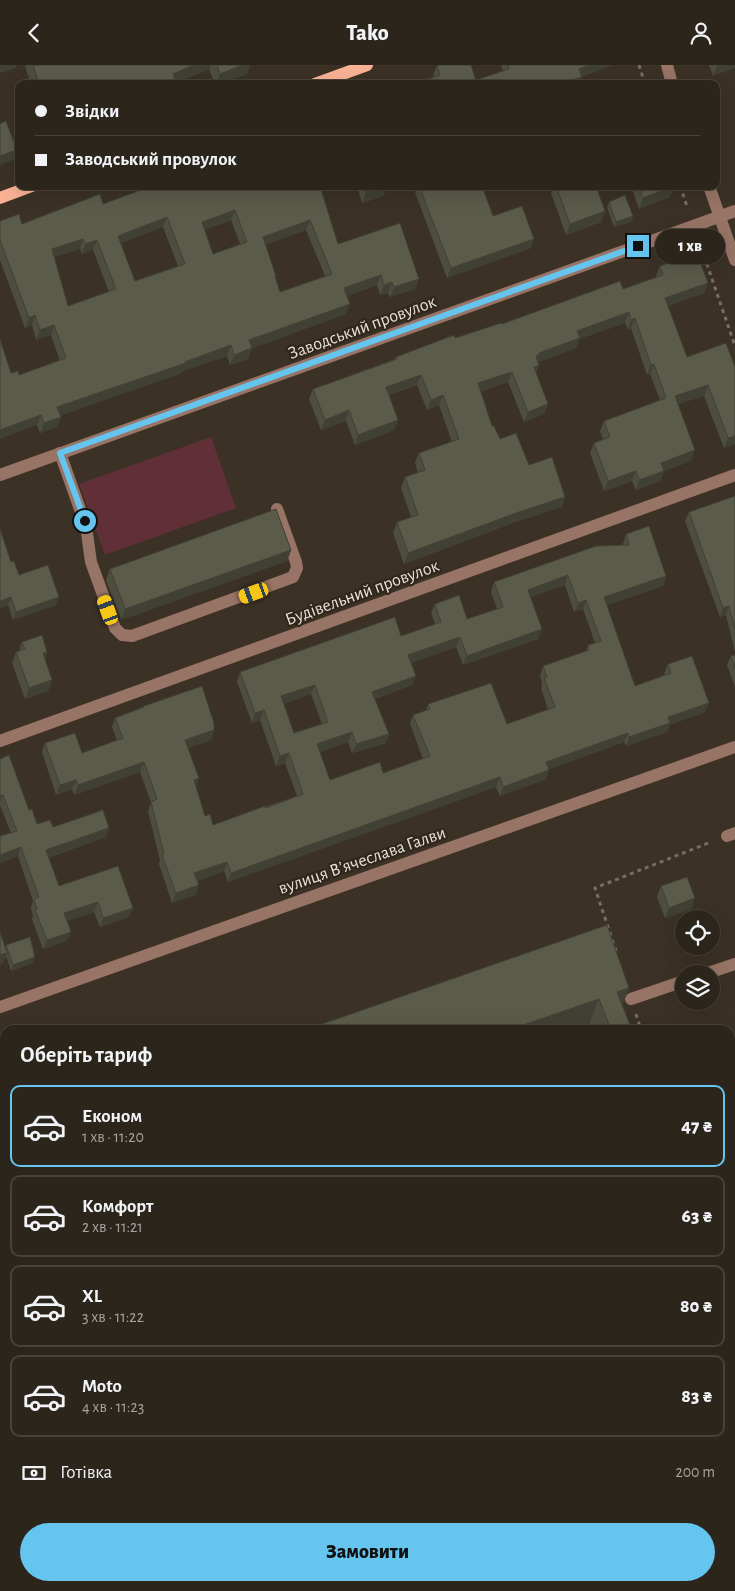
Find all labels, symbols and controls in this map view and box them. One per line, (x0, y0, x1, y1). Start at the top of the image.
icon: back (20, 19, 48, 47)
icon: person (687, 19, 715, 47)
text: Tako (346, 22, 389, 44)
text: Звідки (65, 102, 119, 121)
text: Заводський провулок (65, 150, 237, 169)
callout: 1 хв (656, 229, 726, 263)
route end (627, 235, 649, 257)
text: 1 хв (678, 238, 702, 254)
street label: Заводський провулок (286, 293, 439, 363)
route start (74, 510, 96, 532)
street label: Будівельний провулок (283, 556, 442, 629)
car (237, 581, 270, 605)
car (95, 593, 120, 627)
street label: вулиця Вʼячеслава Галви (276, 824, 448, 898)
map controls (675, 910, 720, 1010)
button: locate (675, 910, 720, 955)
button: layers (675, 965, 720, 1010)
text: Оберіть тариф (20, 1044, 152, 1066)
icon: car (22, 1104, 67, 1149)
text: Економ (82, 1107, 142, 1126)
text: 47 ₴ (681, 1117, 713, 1136)
text: 1 хв · 11:20 (82, 1129, 144, 1145)
icon: car (22, 1194, 67, 1239)
text: Комфорт (82, 1197, 153, 1216)
text: 63 ₴ (682, 1207, 713, 1226)
text: 2 хв · 11:21 (82, 1219, 143, 1235)
icon: car (22, 1284, 67, 1329)
text: XL (82, 1287, 102, 1306)
text: 80 ₴ (680, 1297, 713, 1316)
text: 3 хв · 11:22 (82, 1309, 144, 1325)
icon: car (22, 1374, 67, 1419)
text: Moto (82, 1377, 122, 1396)
text: 83 ₴ (681, 1387, 713, 1406)
text: 4 хв · 11:23 (82, 1399, 144, 1415)
icon: cash (20, 1459, 48, 1487)
text: Готівка (60, 1463, 112, 1482)
text: 200 m (675, 1464, 715, 1480)
button: Замовити (20, 1523, 715, 1581)

